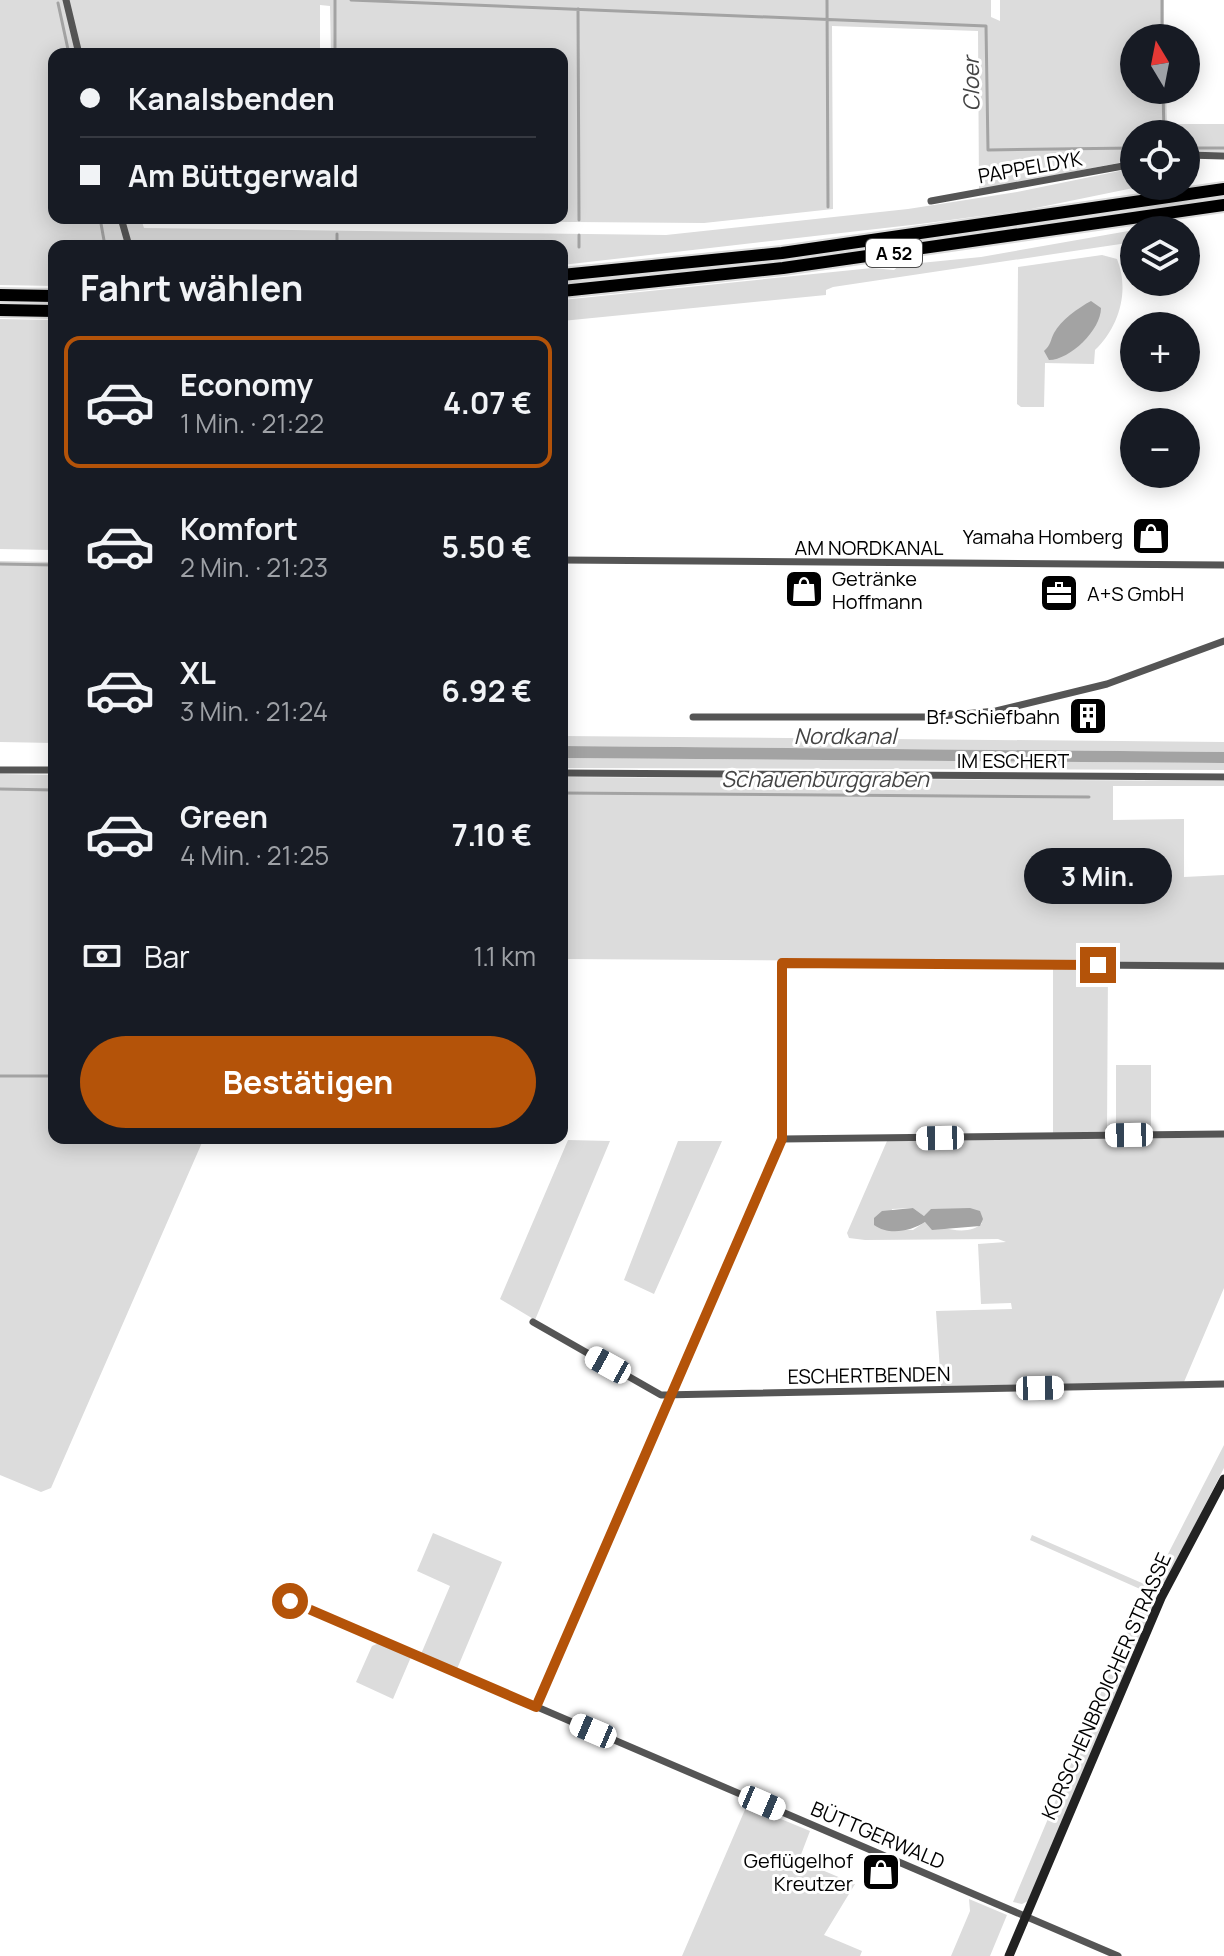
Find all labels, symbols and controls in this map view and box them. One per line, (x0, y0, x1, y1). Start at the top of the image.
north arrow (1120, 24, 1200, 104)
map controls (1120, 24, 1200, 488)
water label: Cloer (955, 53, 986, 112)
text: Kanalsbenden (128, 78, 335, 119)
button: locate (1120, 120, 1200, 200)
street label: PAPPELDYK (976, 145, 1084, 189)
text: Am Büttgerwald (128, 155, 359, 196)
button: layers (1120, 216, 1200, 296)
road number: A 52 (866, 239, 922, 267)
text: Fahrt wählen (80, 263, 303, 312)
button: + (1120, 312, 1200, 392)
text: Economy (180, 364, 313, 405)
icon: car (84, 366, 156, 438)
text: 4.07 € (443, 382, 532, 423)
text: 1 Min. · 21:22 (180, 405, 324, 441)
button: − (1120, 408, 1200, 488)
text: Komfort (180, 508, 298, 549)
icon: car (84, 510, 156, 582)
shop icon: Yamaha Homberg (1130, 515, 1172, 557)
place label: Yamaha Homberg (963, 523, 1123, 550)
text: 5.50 € (442, 526, 532, 567)
street label: AM NORDKANAL (795, 534, 943, 561)
text: 2 Min. · 21:23 (180, 549, 328, 585)
place label: Getränke Hoffmann (832, 565, 923, 615)
shop icon: Getränke Hoffmann (783, 568, 825, 610)
office icon: A+S GmbH (1038, 572, 1080, 614)
place label: A+S GmbH (1087, 580, 1184, 607)
text: XL (180, 652, 216, 693)
icon: car (84, 654, 156, 726)
text: 6.92 € (441, 670, 532, 711)
text: 3 Min. · 21:24 (180, 693, 328, 729)
building icon: Bf. Schiefbahn (1067, 695, 1109, 737)
place label: Bf. Schiefbahn (927, 703, 1060, 730)
water label: Nordkanal (794, 721, 899, 751)
street label: IM ESCHERT (957, 747, 1069, 774)
water label: Schauenburggraben (721, 764, 930, 794)
text: Green (180, 796, 268, 837)
icon: car (84, 798, 156, 870)
text: 7.10 € (452, 814, 532, 855)
text: 4 Min. · 21:25 (180, 837, 329, 873)
callout: 3 Min. (1024, 849, 1172, 905)
text: 3 Min. (1061, 858, 1135, 894)
icon: cash (80, 934, 124, 978)
text: Bar (144, 936, 190, 977)
text: 1.1 km (473, 938, 536, 974)
route end (1080, 947, 1116, 983)
button: Bestätigen (80, 1036, 536, 1128)
car (1105, 1123, 1153, 1147)
car (916, 1126, 964, 1150)
car (581, 1343, 635, 1387)
street label: ESCHERTBENDEN (787, 1360, 951, 1390)
car (1016, 1376, 1064, 1400)
street label: KORSCHENBROICHER STRASSE (1035, 1548, 1177, 1824)
route start (272, 1583, 308, 1619)
car (566, 1711, 620, 1751)
car (735, 1783, 789, 1823)
street label: BÜTTGERWALD (807, 1795, 949, 1875)
place label: Geflügelhof Kreutzer (744, 1847, 853, 1897)
shop icon: Geflügelhof Kreutzer (860, 1851, 902, 1893)

